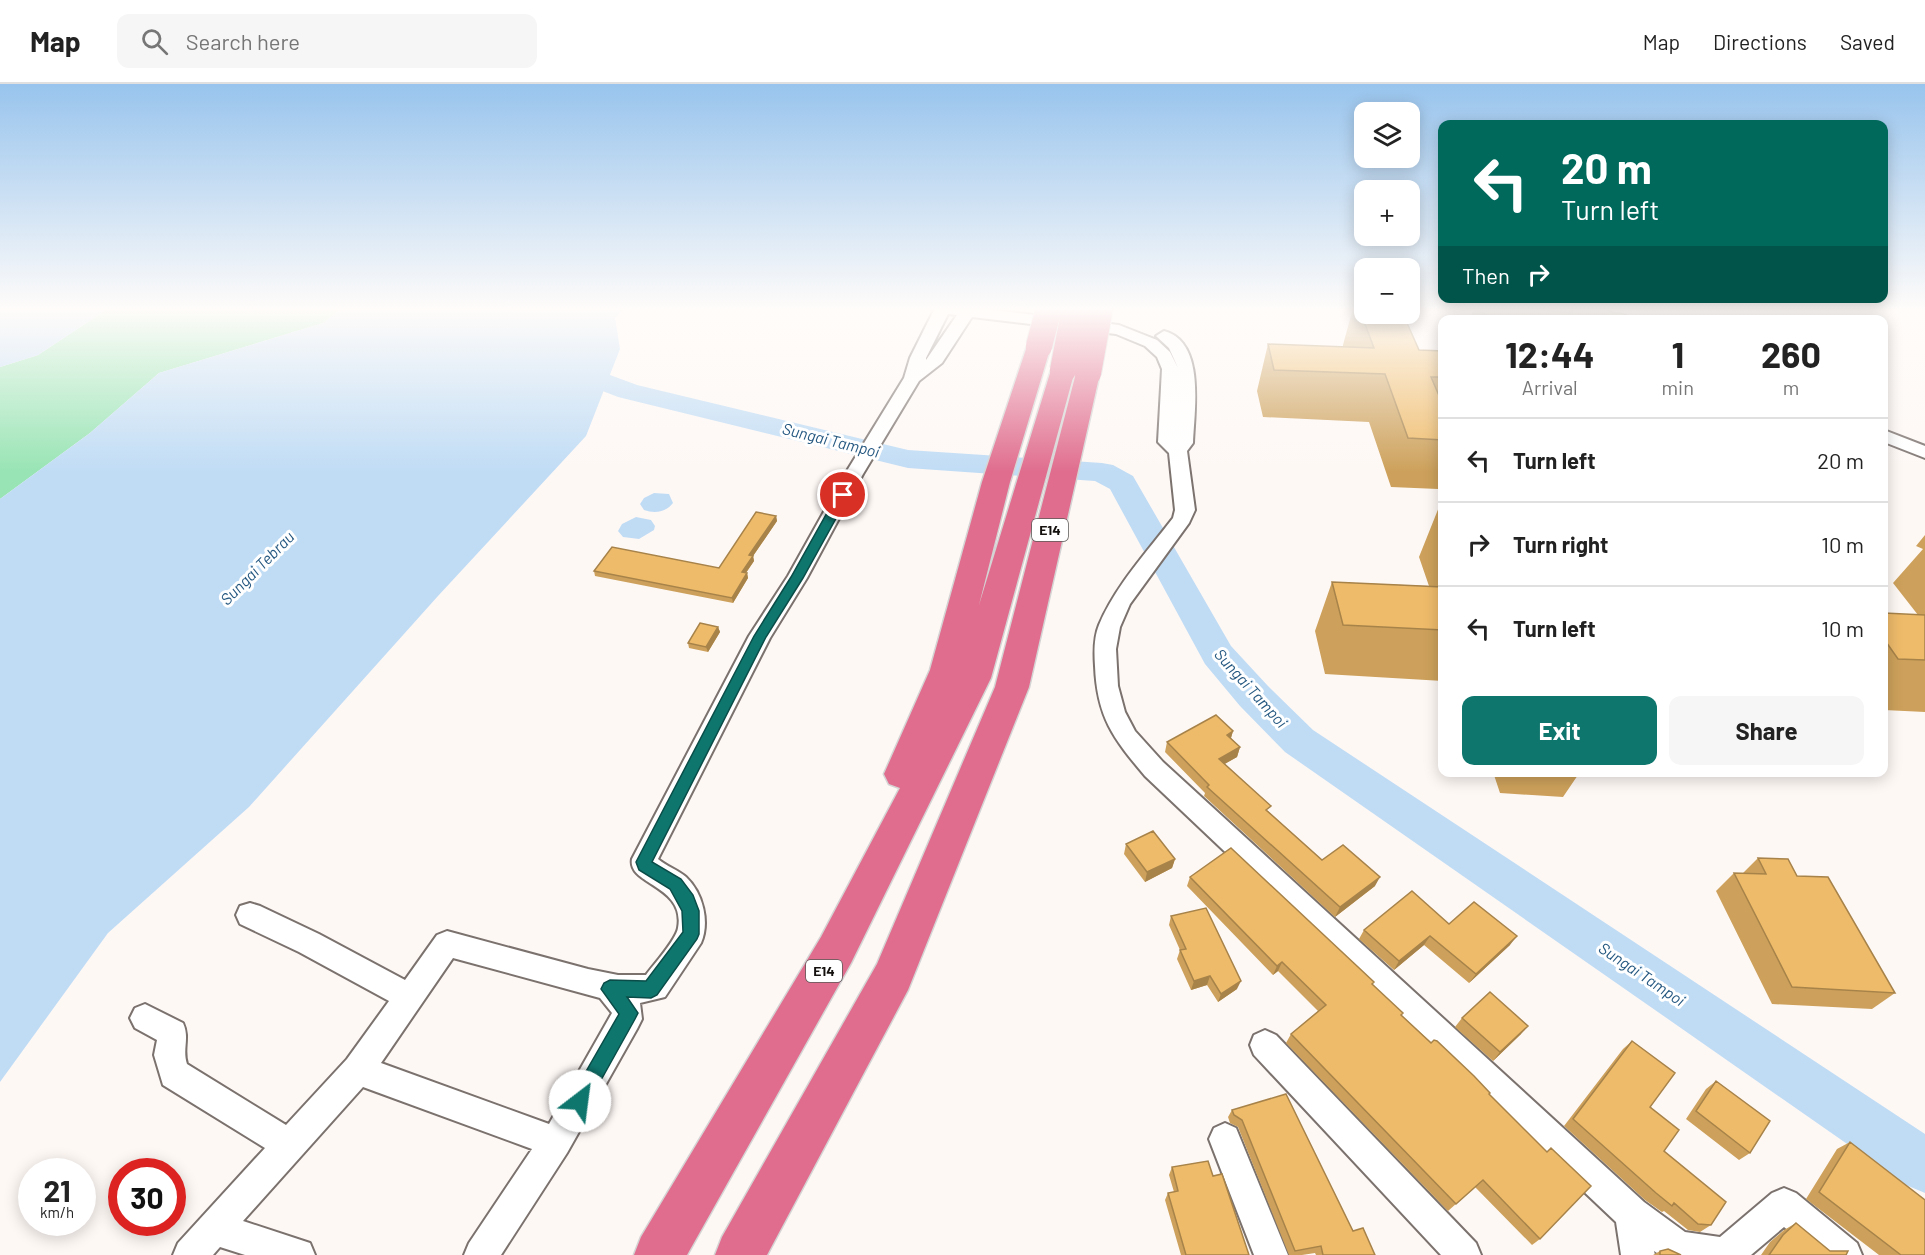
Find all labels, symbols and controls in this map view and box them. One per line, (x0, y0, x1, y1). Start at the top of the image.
search box (117, 14, 537, 68)
text: Map (30, 24, 81, 58)
icon: search (138, 25, 171, 58)
text: Search here (186, 28, 300, 54)
text: Map (1643, 29, 1680, 54)
text: Directions (1713, 29, 1807, 54)
text: Saved (1840, 29, 1895, 54)
map controls (1354, 102, 1420, 324)
button: layers (1354, 102, 1420, 168)
text: 20 m (1561, 142, 1652, 192)
icon: left (1462, 144, 1540, 222)
button: + (1354, 180, 1420, 246)
text: Turn left (1561, 193, 1659, 225)
button: − (1354, 258, 1420, 324)
icon: right (1522, 258, 1555, 291)
text: Then (1462, 262, 1510, 288)
text: 12:44 (1505, 332, 1595, 375)
text: 1 (1671, 332, 1684, 375)
text: 260 (1761, 332, 1821, 375)
text: Arrival (1522, 375, 1578, 399)
text: min (1662, 375, 1694, 399)
text: m (1783, 375, 1799, 399)
water label: Sungai Tampoi (780, 418, 882, 461)
icon: left (1462, 444, 1495, 477)
text: Turn left (1513, 447, 1596, 473)
text: 20 m (1817, 447, 1864, 473)
pin (817, 469, 868, 520)
icon: arrive (826, 478, 859, 511)
road number: E14 (1032, 519, 1068, 541)
water label: Sungai Tebrau (216, 527, 297, 608)
icon: right (1462, 528, 1495, 561)
text: Turn right (1513, 531, 1608, 557)
text: 10 m (1821, 531, 1864, 557)
icon: left (1462, 612, 1495, 645)
text: Turn left (1513, 615, 1596, 641)
text: 10 m (1821, 615, 1864, 641)
water label: Sungai Tampoi (1211, 644, 1292, 731)
button: Exit (1462, 696, 1657, 765)
button: Share (1669, 696, 1864, 765)
water label: Sungai Tampoi (1596, 938, 1689, 1009)
road number: E14 (806, 960, 842, 982)
position arrow (548, 1069, 612, 1133)
speed limit sign: 30 (108, 1158, 186, 1236)
text: 21 (43, 1172, 71, 1208)
text: km/h (40, 1203, 74, 1221)

